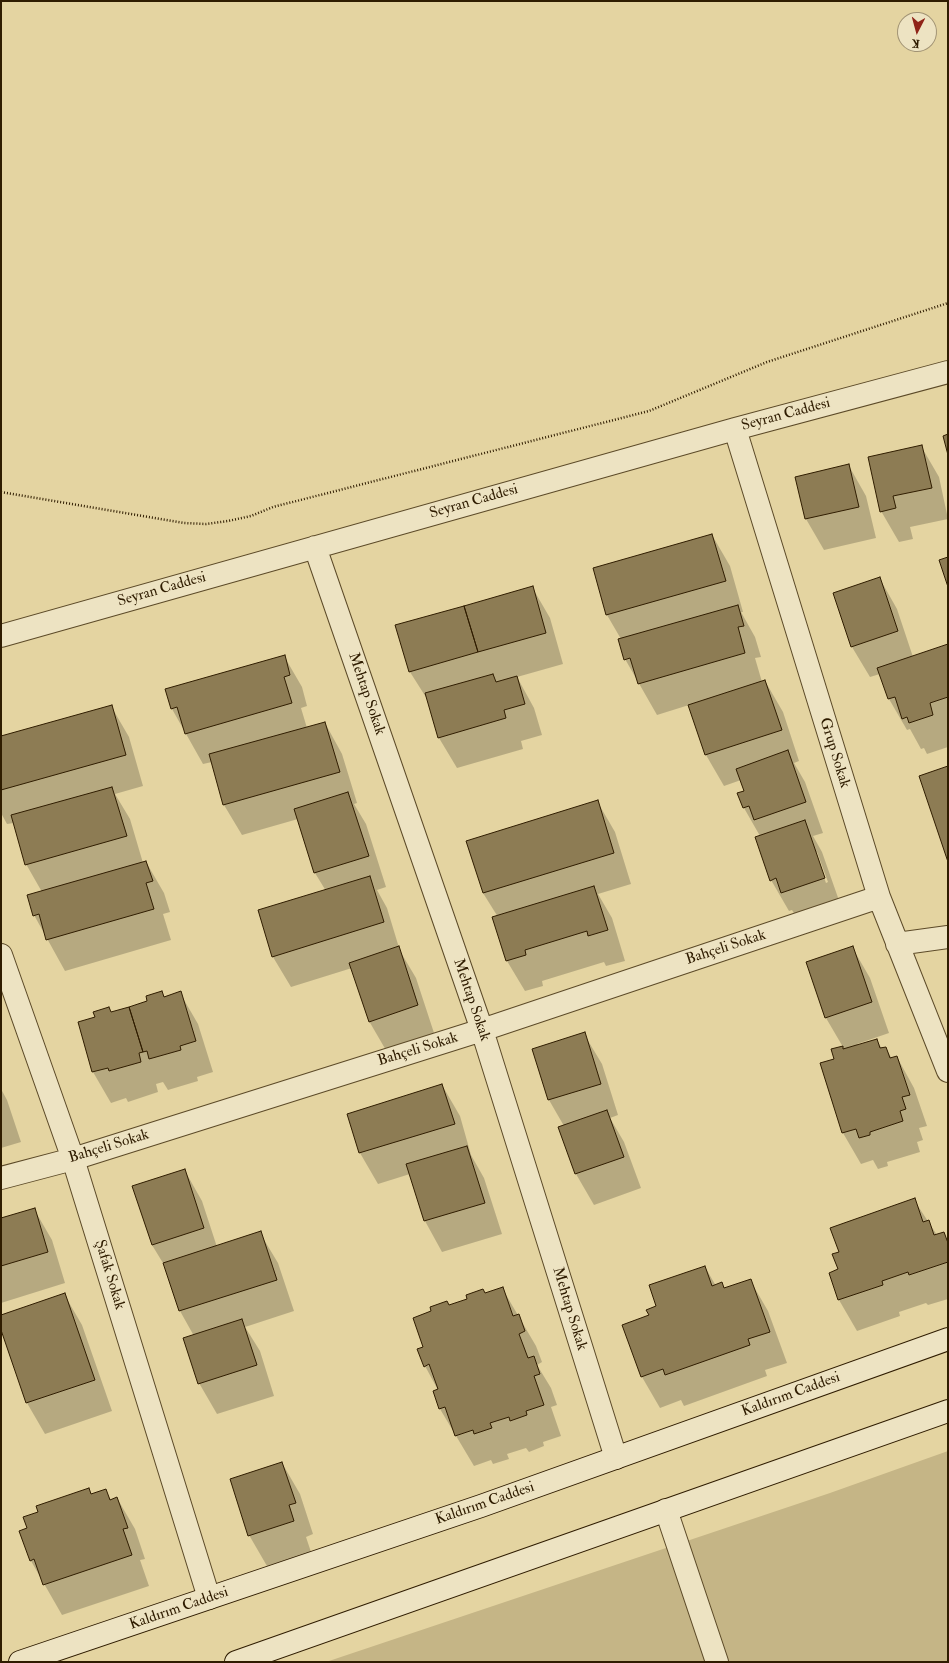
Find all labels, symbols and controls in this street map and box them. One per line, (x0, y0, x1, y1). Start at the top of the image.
north arrow (897, 12, 937, 52)
text: K (911, 37, 920, 50)
street label: Seyran Caddesi (740, 395, 832, 435)
street label: Seyran Caddesi (428, 481, 520, 523)
street label: Seyran Caddesi (116, 569, 208, 611)
street label: Mehtap Sokak (343, 650, 389, 738)
street label: Grup Sokak (815, 716, 853, 790)
street label: Bahçeli Sokak (684, 927, 768, 969)
street label: Mehtap Sokak (448, 956, 494, 1044)
street label: Bahçeli Sokak (376, 1029, 460, 1071)
street label: Bahçeli Sokak (67, 1126, 151, 1168)
street label: Şafak Sokak (90, 1238, 128, 1312)
street label: Mehtap Sokak (548, 1265, 590, 1353)
street label: Kaldırım Caddesi (739, 1369, 843, 1421)
street label: Kaldırım Caddesi (433, 1479, 537, 1529)
street label: Kaldırım Caddesi (127, 1584, 231, 1634)

